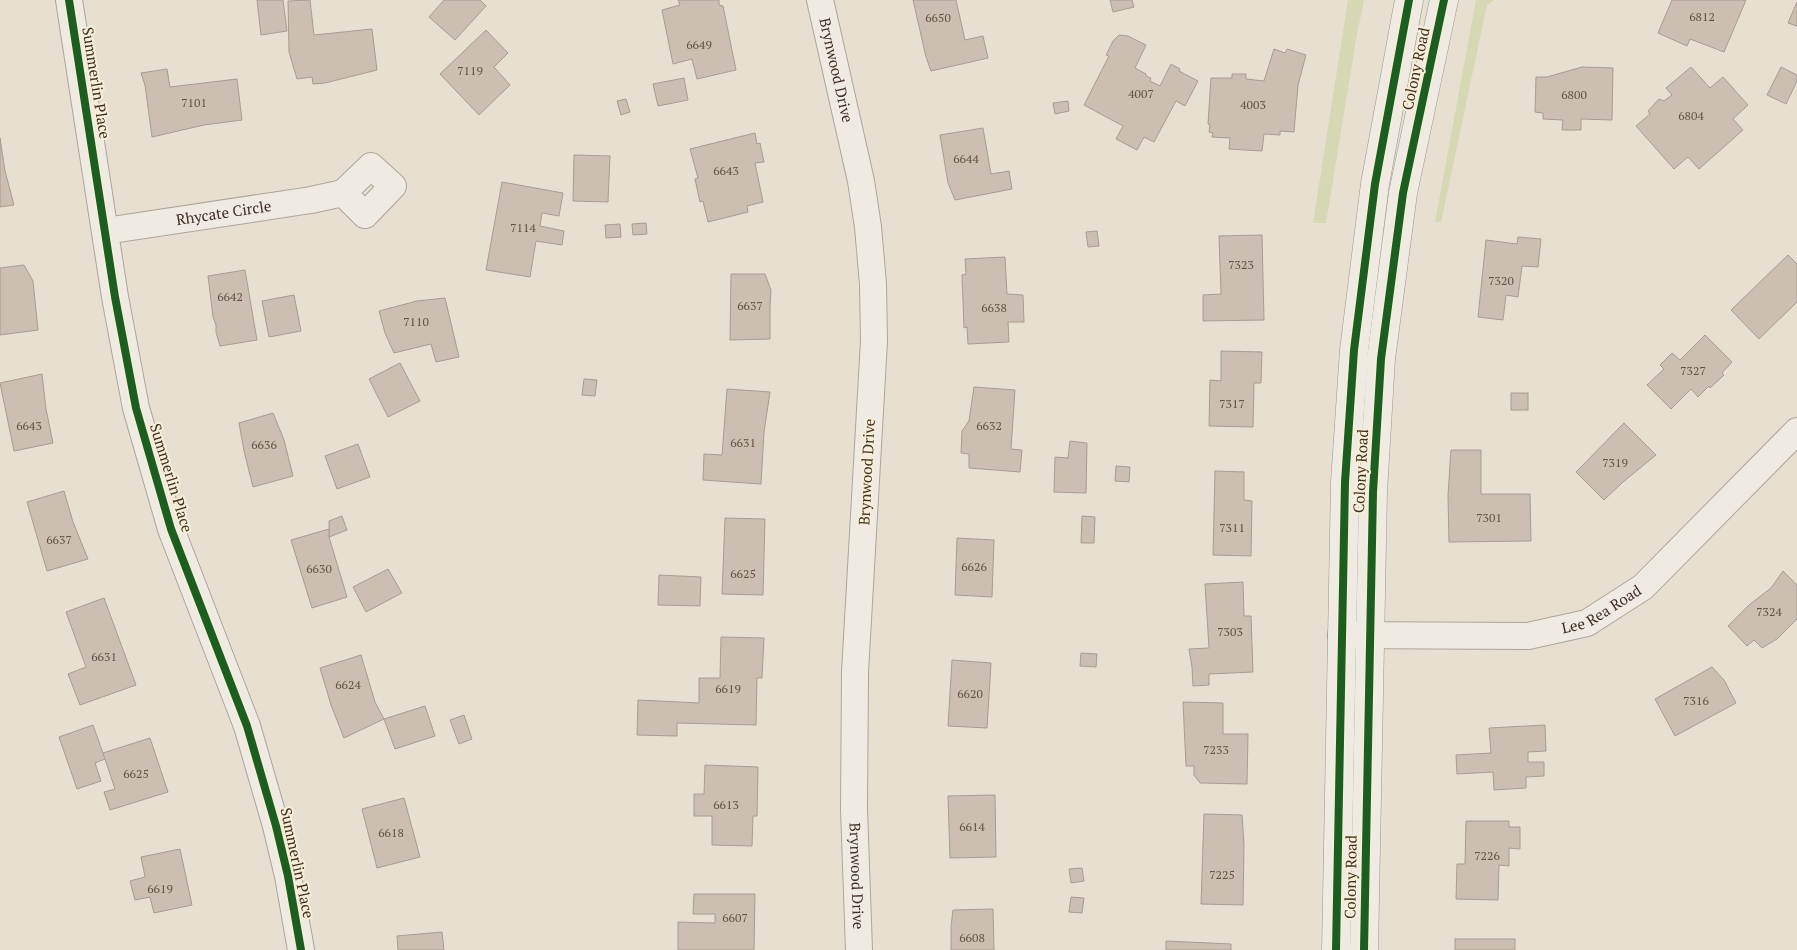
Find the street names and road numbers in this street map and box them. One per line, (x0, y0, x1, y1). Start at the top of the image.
street label: Brynwood Drive (815, 16, 858, 124)
street label: Summerlin Place (78, 26, 116, 140)
street label: Colony Road (1397, 26, 1434, 112)
street label: Rhycate Circle (175, 195, 272, 229)
street label: Brynwood Drive (853, 418, 879, 526)
street label: Summerlin Place (146, 421, 198, 535)
street label: Colony Road (1348, 428, 1372, 513)
street label: Lee Rea Road (1560, 580, 1645, 637)
street label: Summerlin Place (276, 806, 319, 920)
street label: Brynwood Drive (845, 822, 869, 930)
street label: Colony Road (1339, 835, 1361, 919)

